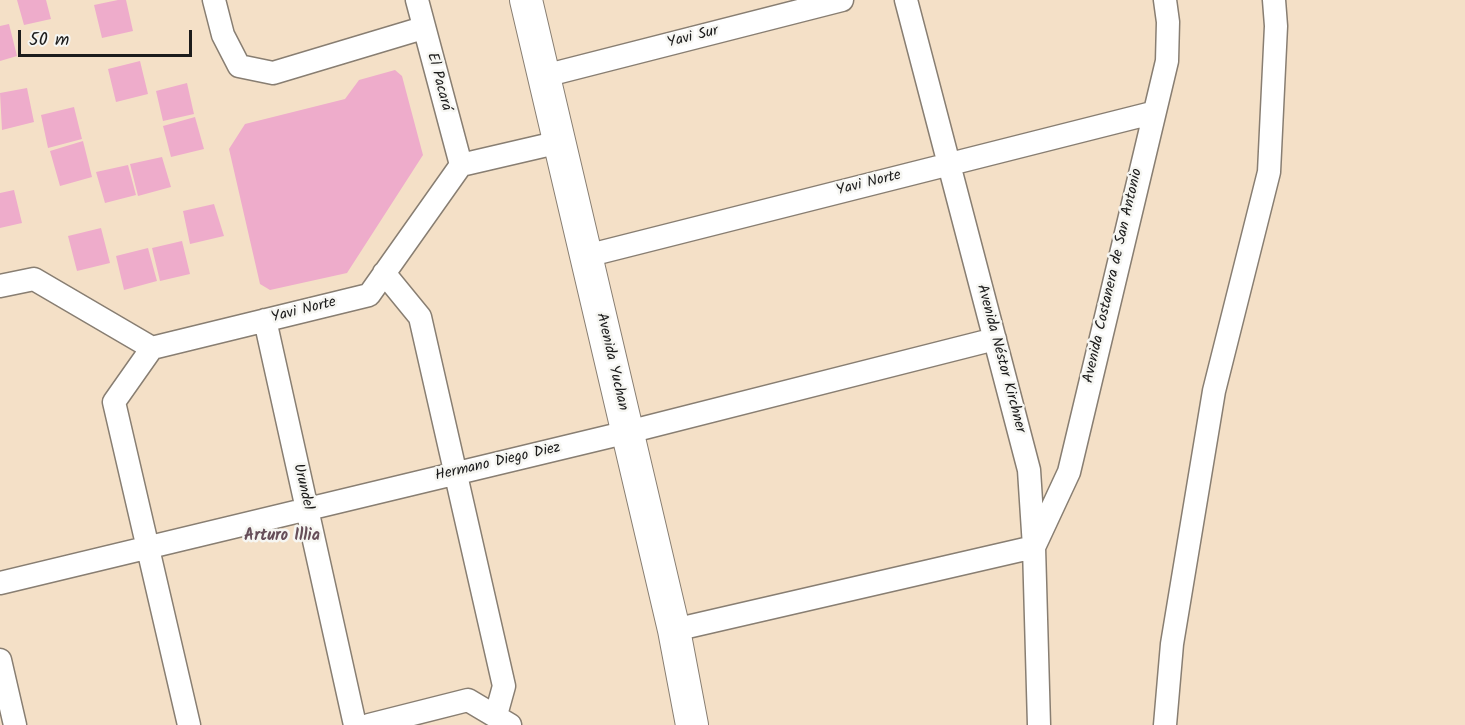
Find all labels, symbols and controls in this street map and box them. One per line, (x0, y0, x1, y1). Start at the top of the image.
scale bar (21, 18, 195, 56)
street label: Yavi Sur (666, 23, 720, 53)
text: 50 m (29, 26, 69, 55)
street label: El Pacará (422, 51, 454, 113)
street label: Yavi Norte (835, 167, 903, 201)
street label: Avenida Costanera de San Antonio (1081, 167, 1147, 385)
street label: Avenida Néstor Kirchner (972, 283, 1028, 435)
street label: Yavi Norte (270, 294, 338, 328)
street label: Avenida Yuchan (591, 311, 631, 413)
street label: Hermano Diego Diez (434, 440, 562, 486)
street label: Urundel (288, 462, 316, 512)
district label: Arturo Illia (244, 527, 320, 547)

